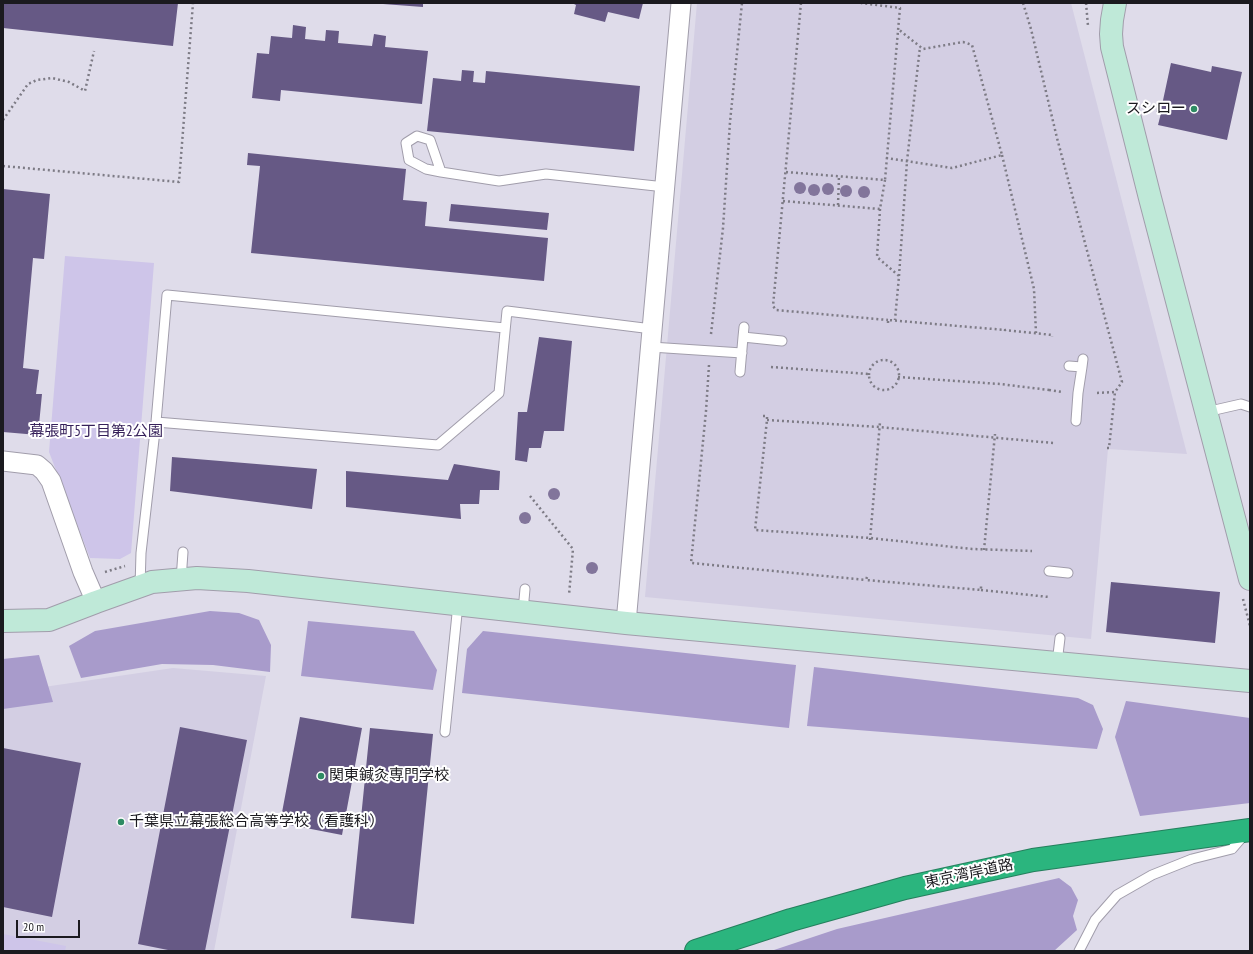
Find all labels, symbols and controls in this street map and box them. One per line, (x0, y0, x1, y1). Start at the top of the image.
place label: スシロー (1126, 100, 1186, 118)
marker: スシロー (1189, 104, 1199, 114)
park label: 幕張町5丁目第2公園 (29, 423, 163, 441)
place label: 関東鍼灸専門学校 (329, 767, 449, 785)
marker: 関東鍼灸専門学校 (316, 771, 326, 781)
place label: 千葉県立幕張総合高等学校（看護科） (129, 813, 384, 831)
marker: 千葉県立幕張総合高等学校（看護科） (116, 817, 126, 827)
street label: 東京湾岸道路 (923, 856, 1015, 892)
scale bar (18, 912, 82, 938)
text: 20 m (23, 919, 44, 934)

